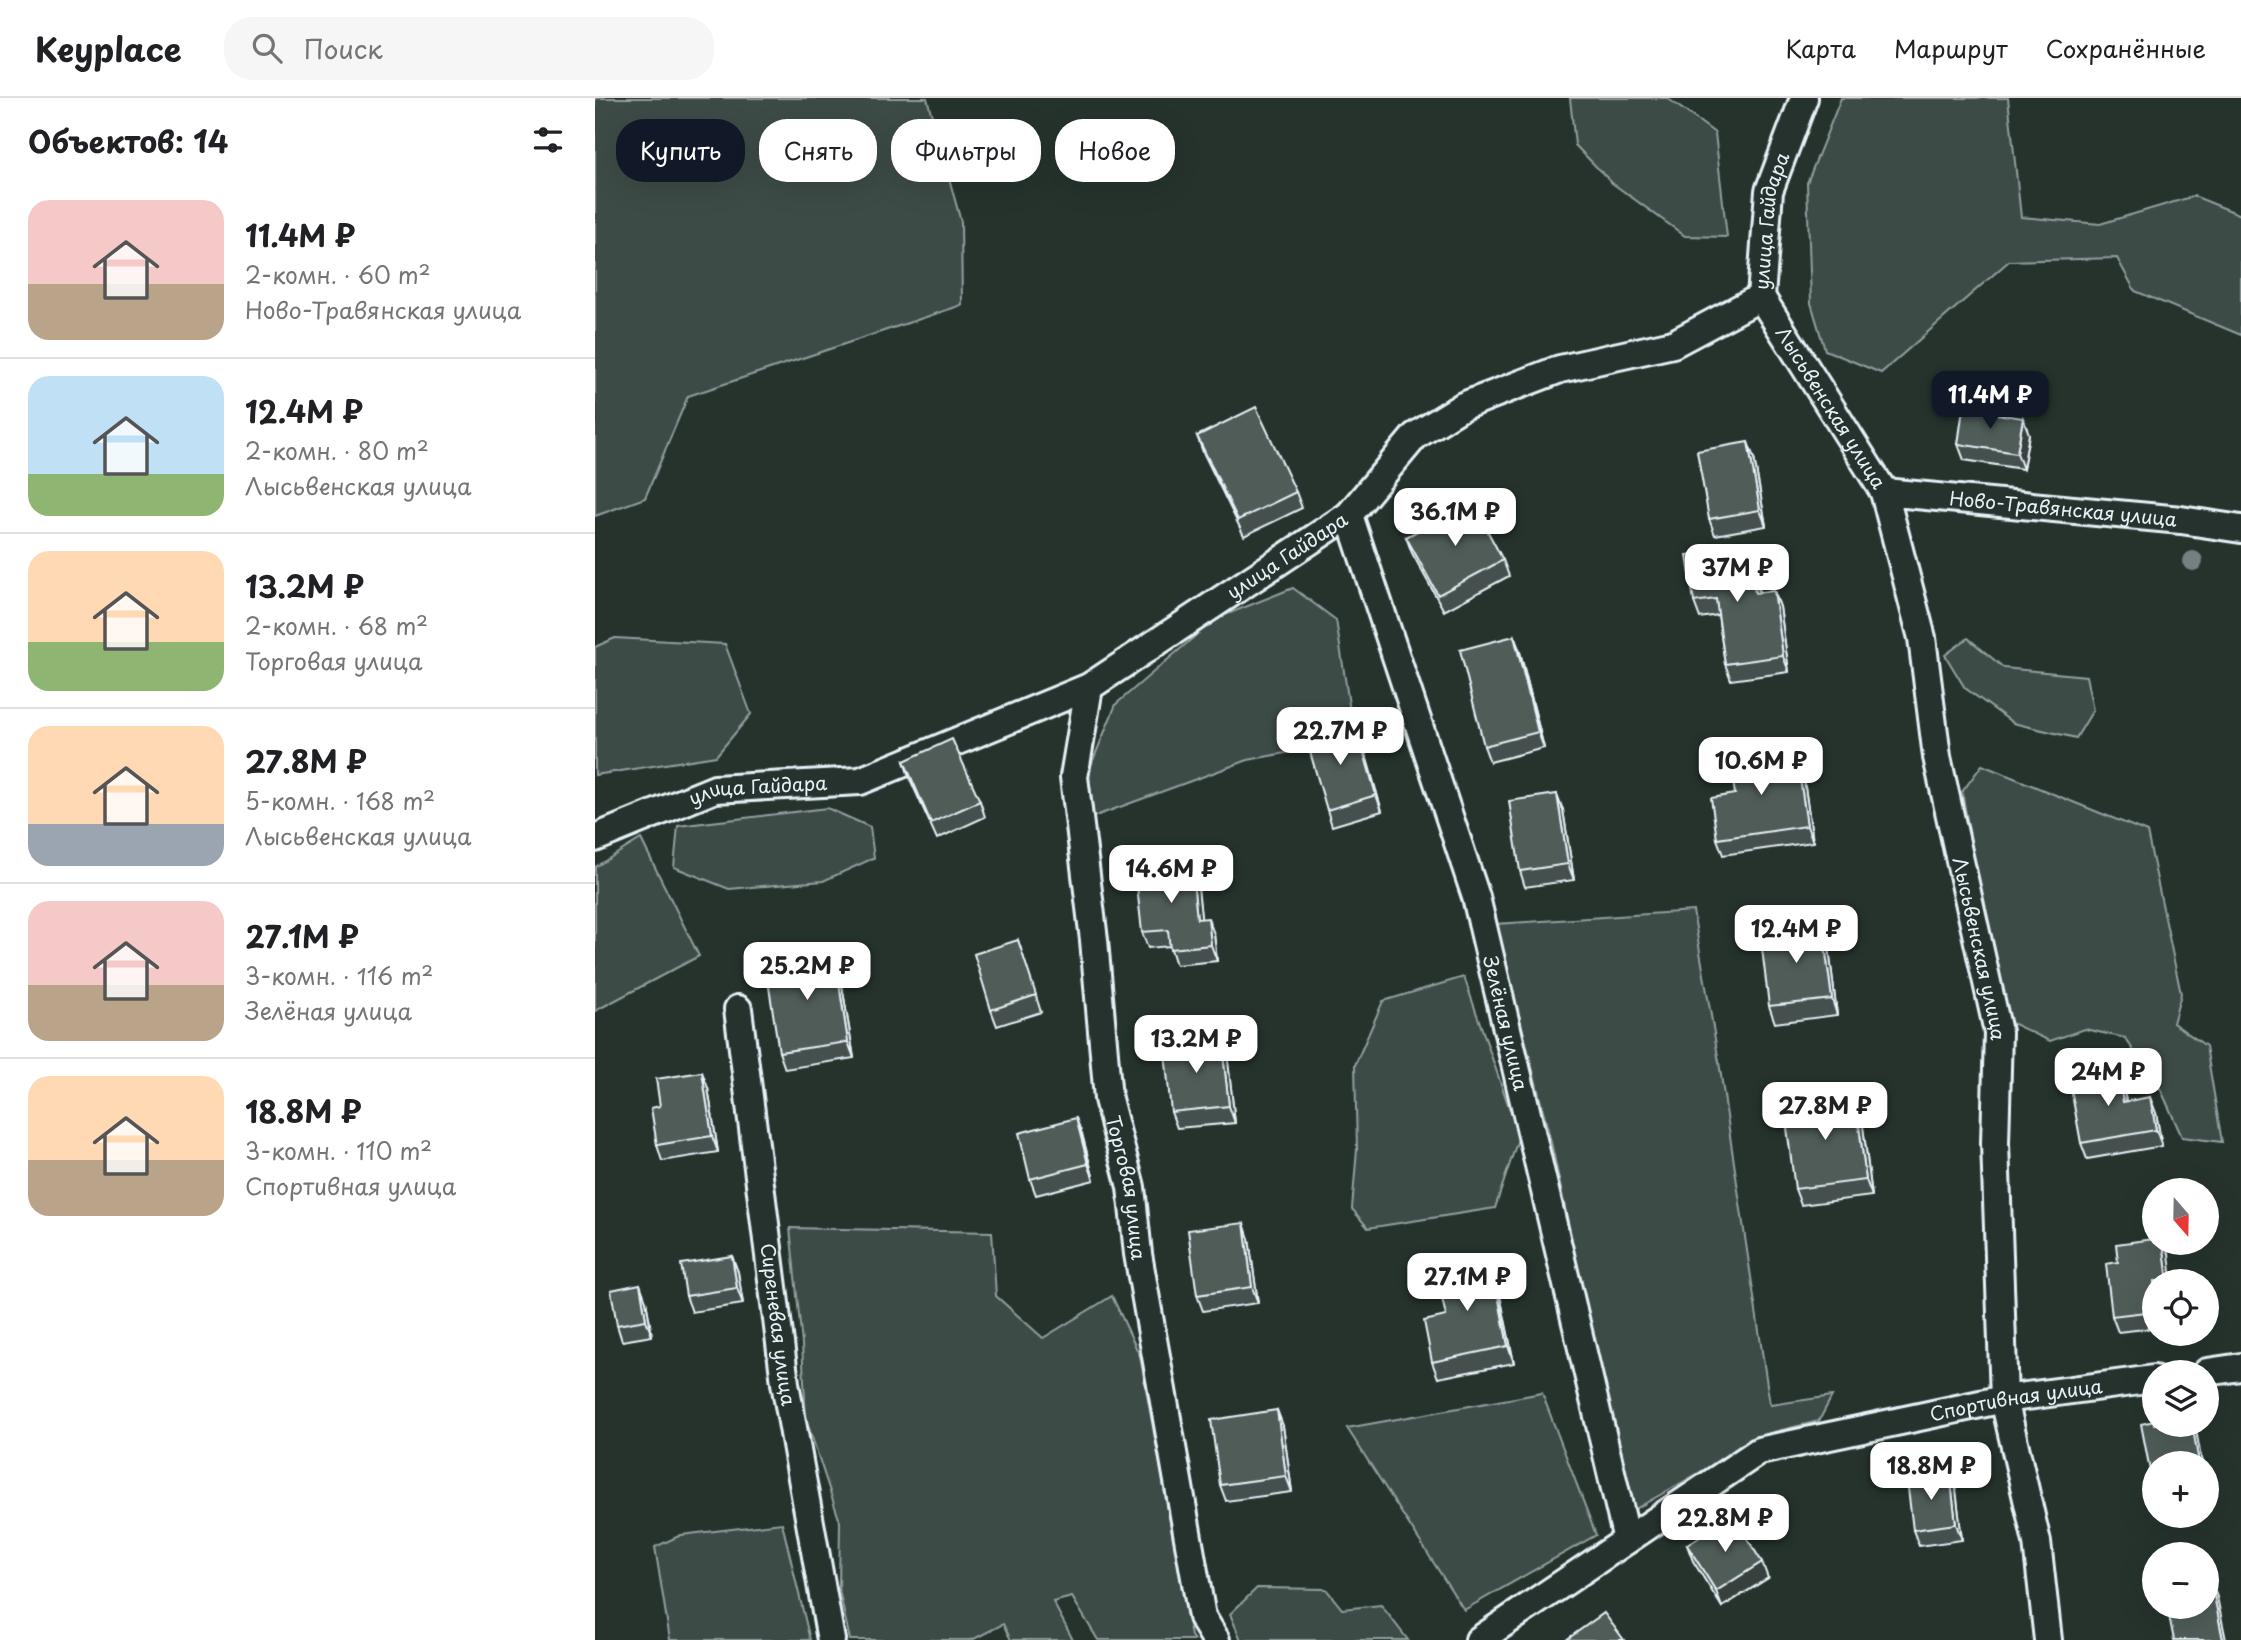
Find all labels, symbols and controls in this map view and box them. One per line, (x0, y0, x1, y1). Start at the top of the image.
search box (224, 17, 714, 80)
text: Keyplace (35, 23, 182, 73)
icon: search (248, 29, 286, 67)
text: Поиск (304, 29, 383, 68)
text: Карта (1785, 30, 1856, 66)
text: Маршрут (1894, 30, 2008, 66)
text: Сохранённые (2046, 30, 2206, 66)
text: Объектов: 14 (28, 118, 228, 163)
chip: Купить (616, 119, 745, 182)
chip: Снять (759, 119, 877, 182)
chip: Фильтры (891, 119, 1041, 182)
chip: Новое (1055, 119, 1175, 182)
icon: filters (529, 121, 567, 159)
street label: улица Гайдара (1747, 148, 1795, 291)
text: 11.4M ₽ (245, 212, 355, 257)
icon: home (84, 228, 168, 312)
text: 2-комн. · 60 m² (245, 257, 431, 292)
text: Ново-Травянская улица (245, 292, 521, 327)
street label: Лысьвенская улица (1770, 321, 1894, 494)
pin: 11.4M ₽ (1925, 372, 2055, 431)
text: 11.4M ₽ (1948, 376, 2032, 411)
text: 12.4M ₽ (245, 388, 363, 433)
icon: home (84, 404, 168, 488)
text: 2-комн. · 80 m² (245, 433, 429, 468)
text: Лысьвенская улица (245, 468, 471, 503)
street label: Ново-Травянская улица (1948, 483, 2178, 533)
pin: 36.1M ₽ (1390, 489, 1520, 548)
text: 36.1M ₽ (1410, 493, 1500, 528)
street label: улица Гайдара (1221, 505, 1353, 605)
pin: 37M ₽ (1688, 545, 1786, 604)
text: 37M ₽ (1701, 549, 1773, 584)
text: 13.2M ₽ (245, 563, 364, 608)
icon: home (84, 579, 168, 663)
text: 2-комн. · 68 m² (245, 608, 428, 643)
text: Торговая улица (245, 643, 422, 678)
pin: 22.7M ₽ (1275, 708, 1405, 767)
text: 22.7M ₽ (1293, 712, 1387, 747)
text: 27.8M ₽ (245, 738, 367, 783)
pin: 10.6M ₽ (1696, 738, 1826, 797)
text: 10.6M ₽ (1715, 742, 1807, 777)
icon: home (84, 754, 168, 838)
street label: улица Гайдара (684, 768, 828, 811)
text: 5-комн. · 168 m² (245, 783, 435, 818)
text: Лысьвенская улица (245, 818, 471, 853)
pin: 14.6M ₽ (1106, 846, 1236, 905)
text: 14.6M ₽ (1125, 850, 1217, 885)
street label: Лысьвенская улица (1947, 854, 2013, 1041)
pin: 12.4M ₽ (1731, 906, 1861, 965)
text: 12.4M ₽ (1751, 910, 1841, 945)
text: 27.1M ₽ (245, 913, 359, 958)
icon: home (84, 929, 168, 1013)
pin: 25.2M ₽ (742, 942, 872, 1002)
text: 25.2M ₽ (760, 947, 854, 982)
street label: Зелёная улица (1477, 952, 1536, 1093)
text: 3-комн. · 116 m² (245, 958, 433, 993)
text: Зелёная улица (245, 993, 412, 1028)
pin: 13.2M ₽ (1131, 1016, 1261, 1075)
text: 13.2M ₽ (1150, 1020, 1242, 1055)
pin: 24M ₽ (2059, 1048, 2157, 1108)
text: 24M ₽ (2071, 1053, 2145, 1088)
pin: 27.8M ₽ (1760, 1082, 1890, 1142)
text: 27.8M ₽ (1778, 1087, 1872, 1122)
text: 18.8M ₽ (245, 1088, 362, 1133)
icon: home (84, 1104, 168, 1188)
street label: Торговая улица (1100, 1112, 1154, 1261)
text: 3-комн. · 110 m² (245, 1133, 432, 1168)
text: Спортивная улица (245, 1168, 456, 1203)
north arrow (2142, 1178, 2219, 1255)
map controls (2142, 1178, 2219, 1619)
street label: Сиреневая улица (755, 1242, 804, 1408)
pin: 27.1M ₽ (1402, 1254, 1532, 1313)
text: 27.1M ₽ (1423, 1258, 1511, 1293)
button: locate (2142, 1269, 2219, 1346)
button: layers (2142, 1360, 2219, 1437)
street label: Спортивная улица (1927, 1371, 2104, 1427)
pin: 18.8M ₽ (1866, 1442, 1996, 1502)
text: 18.8M ₽ (1886, 1447, 1976, 1482)
button: + (2142, 1451, 2219, 1528)
pin: 22.8M ₽ (1660, 1494, 1790, 1554)
text: 22.8M ₽ (1677, 1499, 1773, 1534)
button: − (2142, 1542, 2219, 1619)

